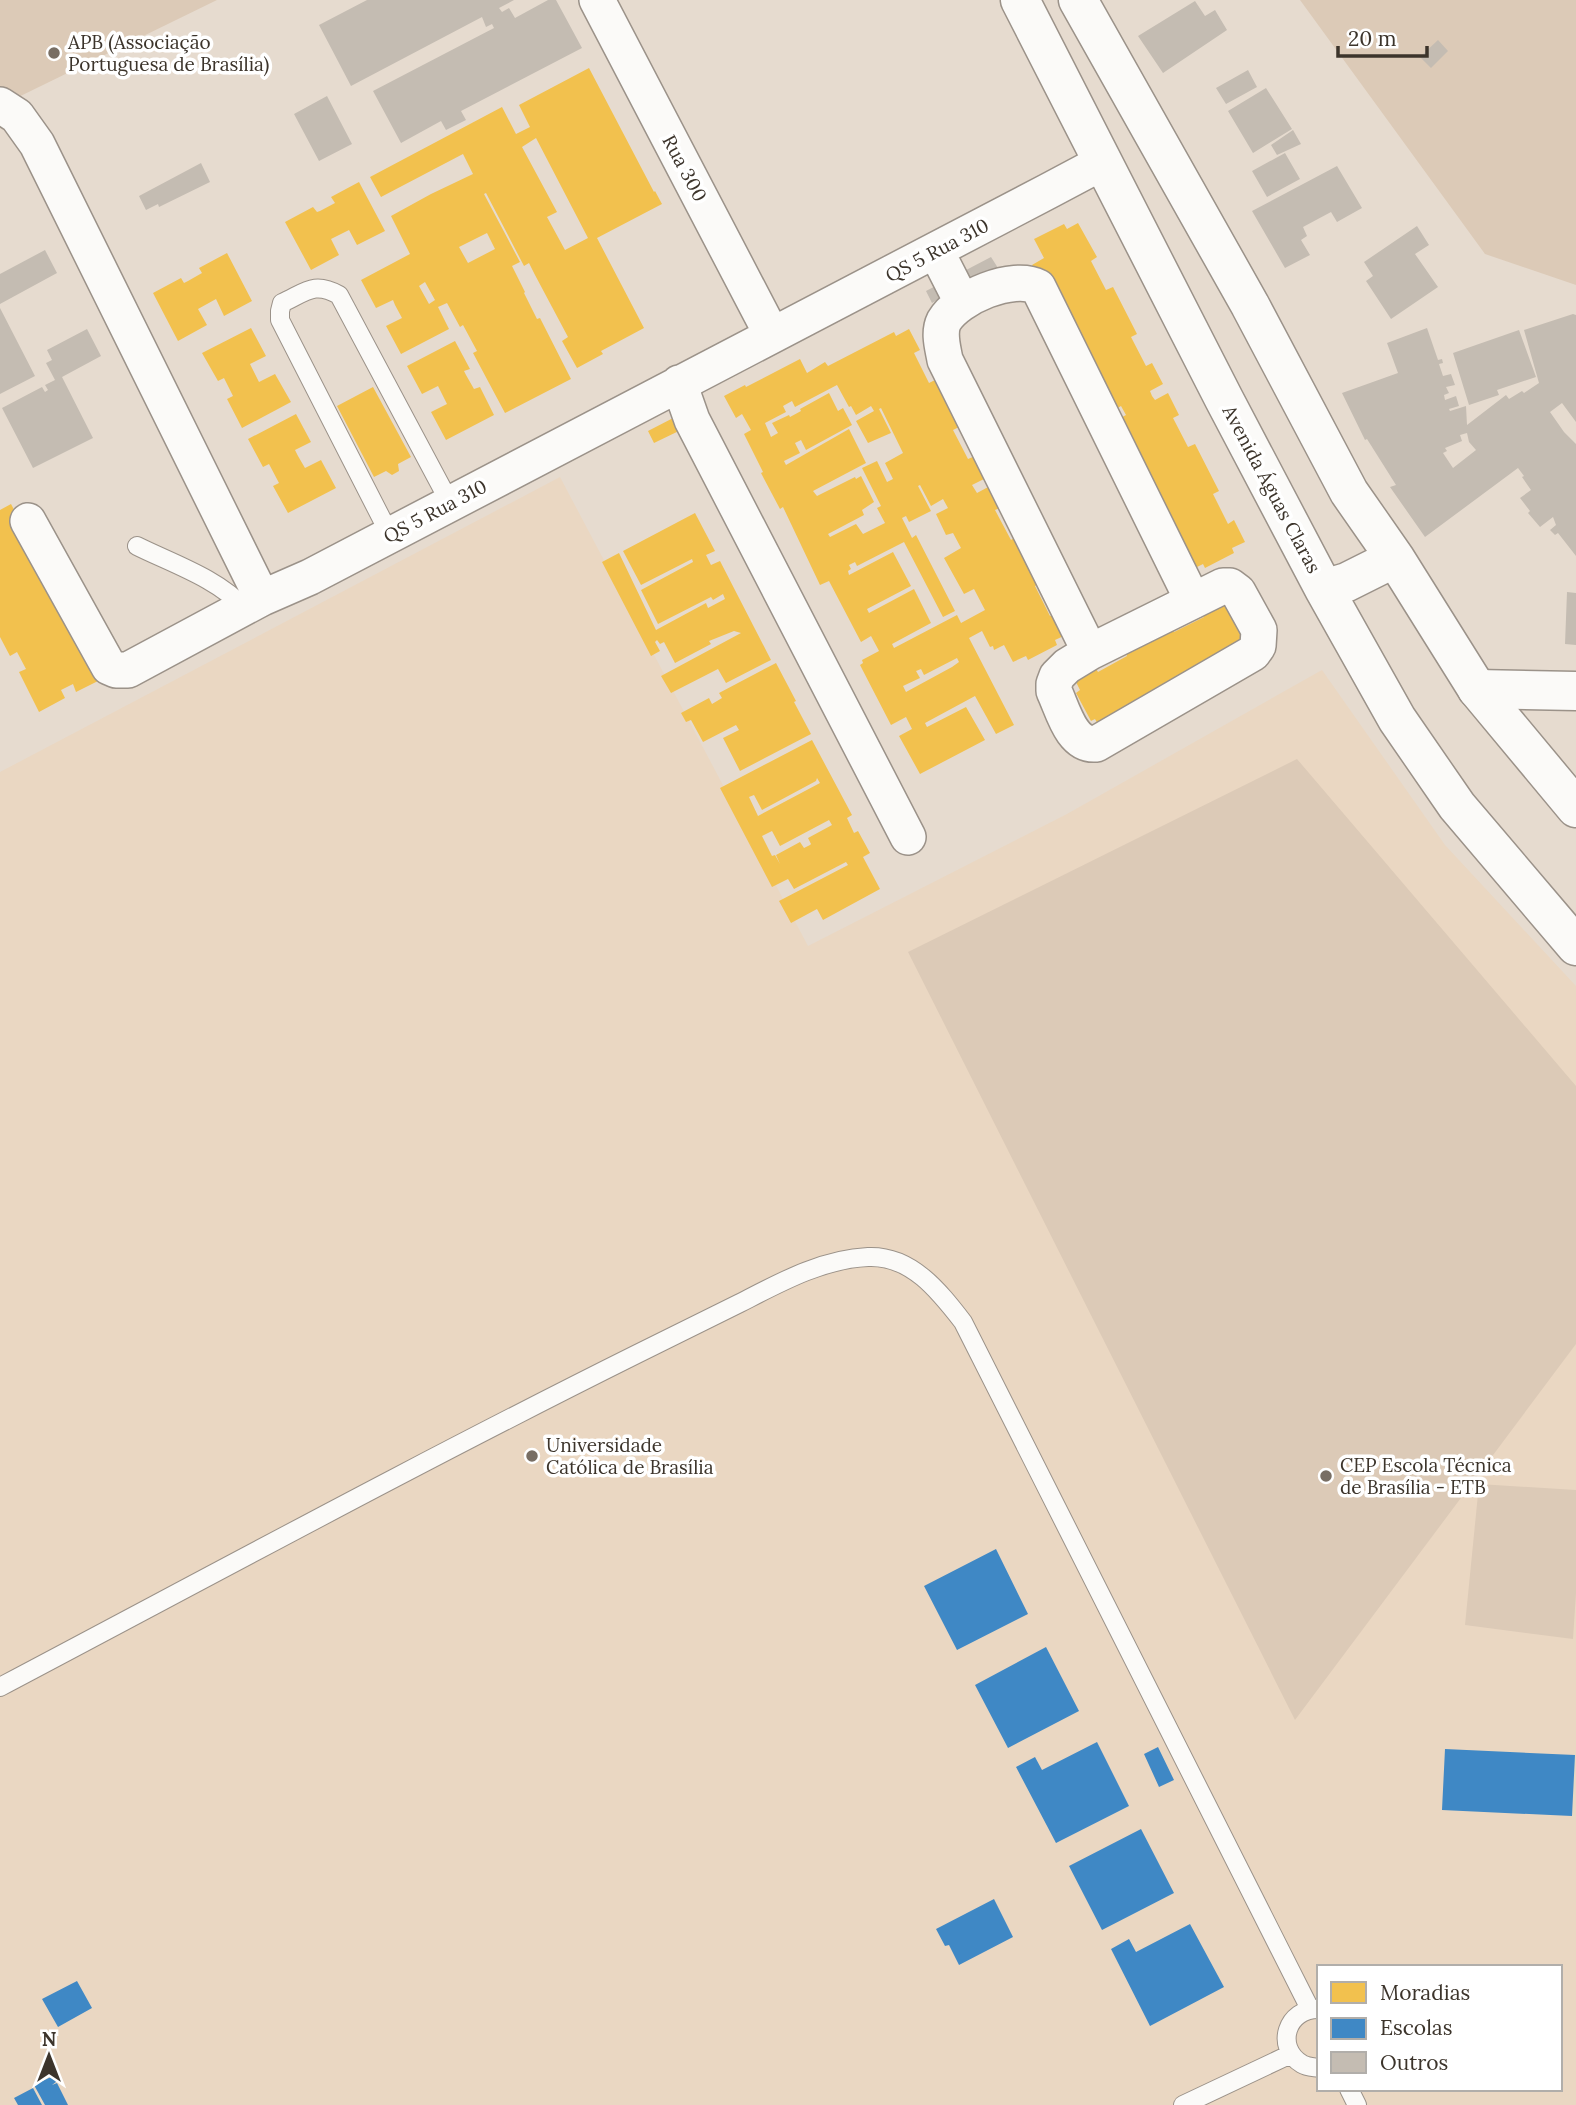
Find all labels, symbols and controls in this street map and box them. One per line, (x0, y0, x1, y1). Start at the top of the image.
scale bar (1338, 14, 1427, 58)
text: 20 m (1348, 25, 1397, 52)
place label: APB (Associação Portuguesa de Brasília) (67, 30, 269, 77)
marker: APB (Associação Portuguesa de Brasília) (46, 45, 62, 61)
street label: Rua 300 (657, 130, 713, 206)
street label: QS 5 Rua 310 (881, 213, 993, 287)
street label: Avenida Águas Claras (1217, 400, 1327, 577)
street label: QS 5 Rua 310 (379, 474, 491, 548)
place label: Universidade Católica de Brasília (546, 1433, 714, 1479)
marker: Universidade Católica de Brasília (524, 1448, 540, 1464)
place label: CEP Escola Técnica de Brasília - ETB (1340, 1453, 1512, 1499)
marker: CEP Escola Técnica de Brasília - ETB (1318, 1468, 1334, 1484)
legend (1317, 1965, 1562, 2091)
text: Moradias (1380, 1979, 1470, 2006)
text: Escolas (1380, 2014, 1452, 2041)
north arrow (14, 2021, 84, 2091)
text: N (42, 2027, 57, 2051)
text: Outros (1380, 2049, 1448, 2076)

